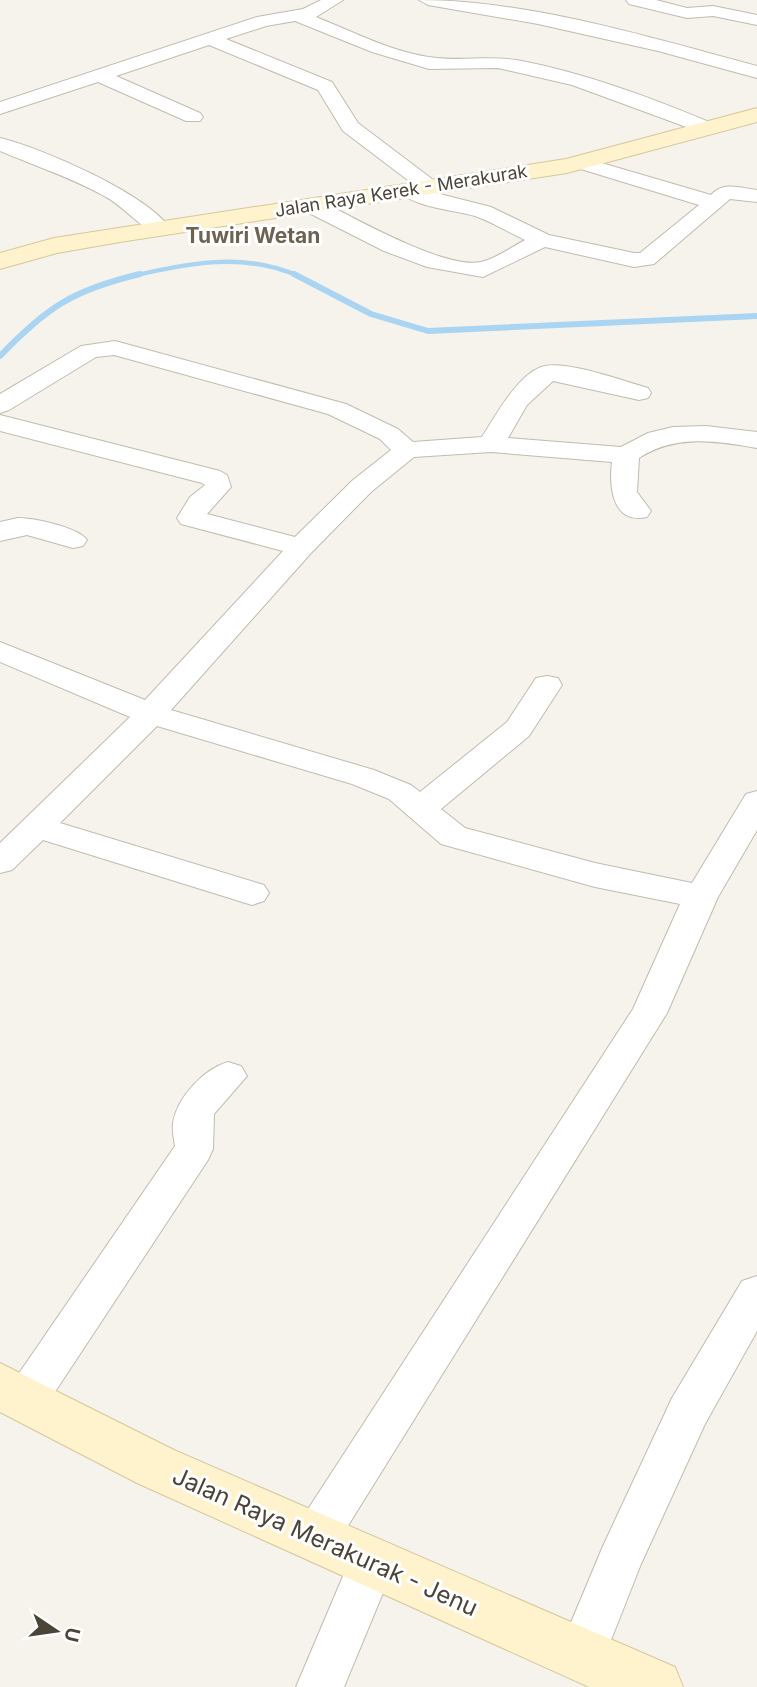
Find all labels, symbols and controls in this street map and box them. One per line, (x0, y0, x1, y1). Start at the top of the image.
street label: Jalan Raya Kerek - Merakurak (273, 160, 529, 221)
district label: Tuwiri Wetan (186, 223, 320, 248)
street label: Jalan Raya Merakurak - Jenu (168, 1461, 482, 1622)
north arrow (21, 1596, 91, 1666)
text: U (59, 1625, 85, 1644)

